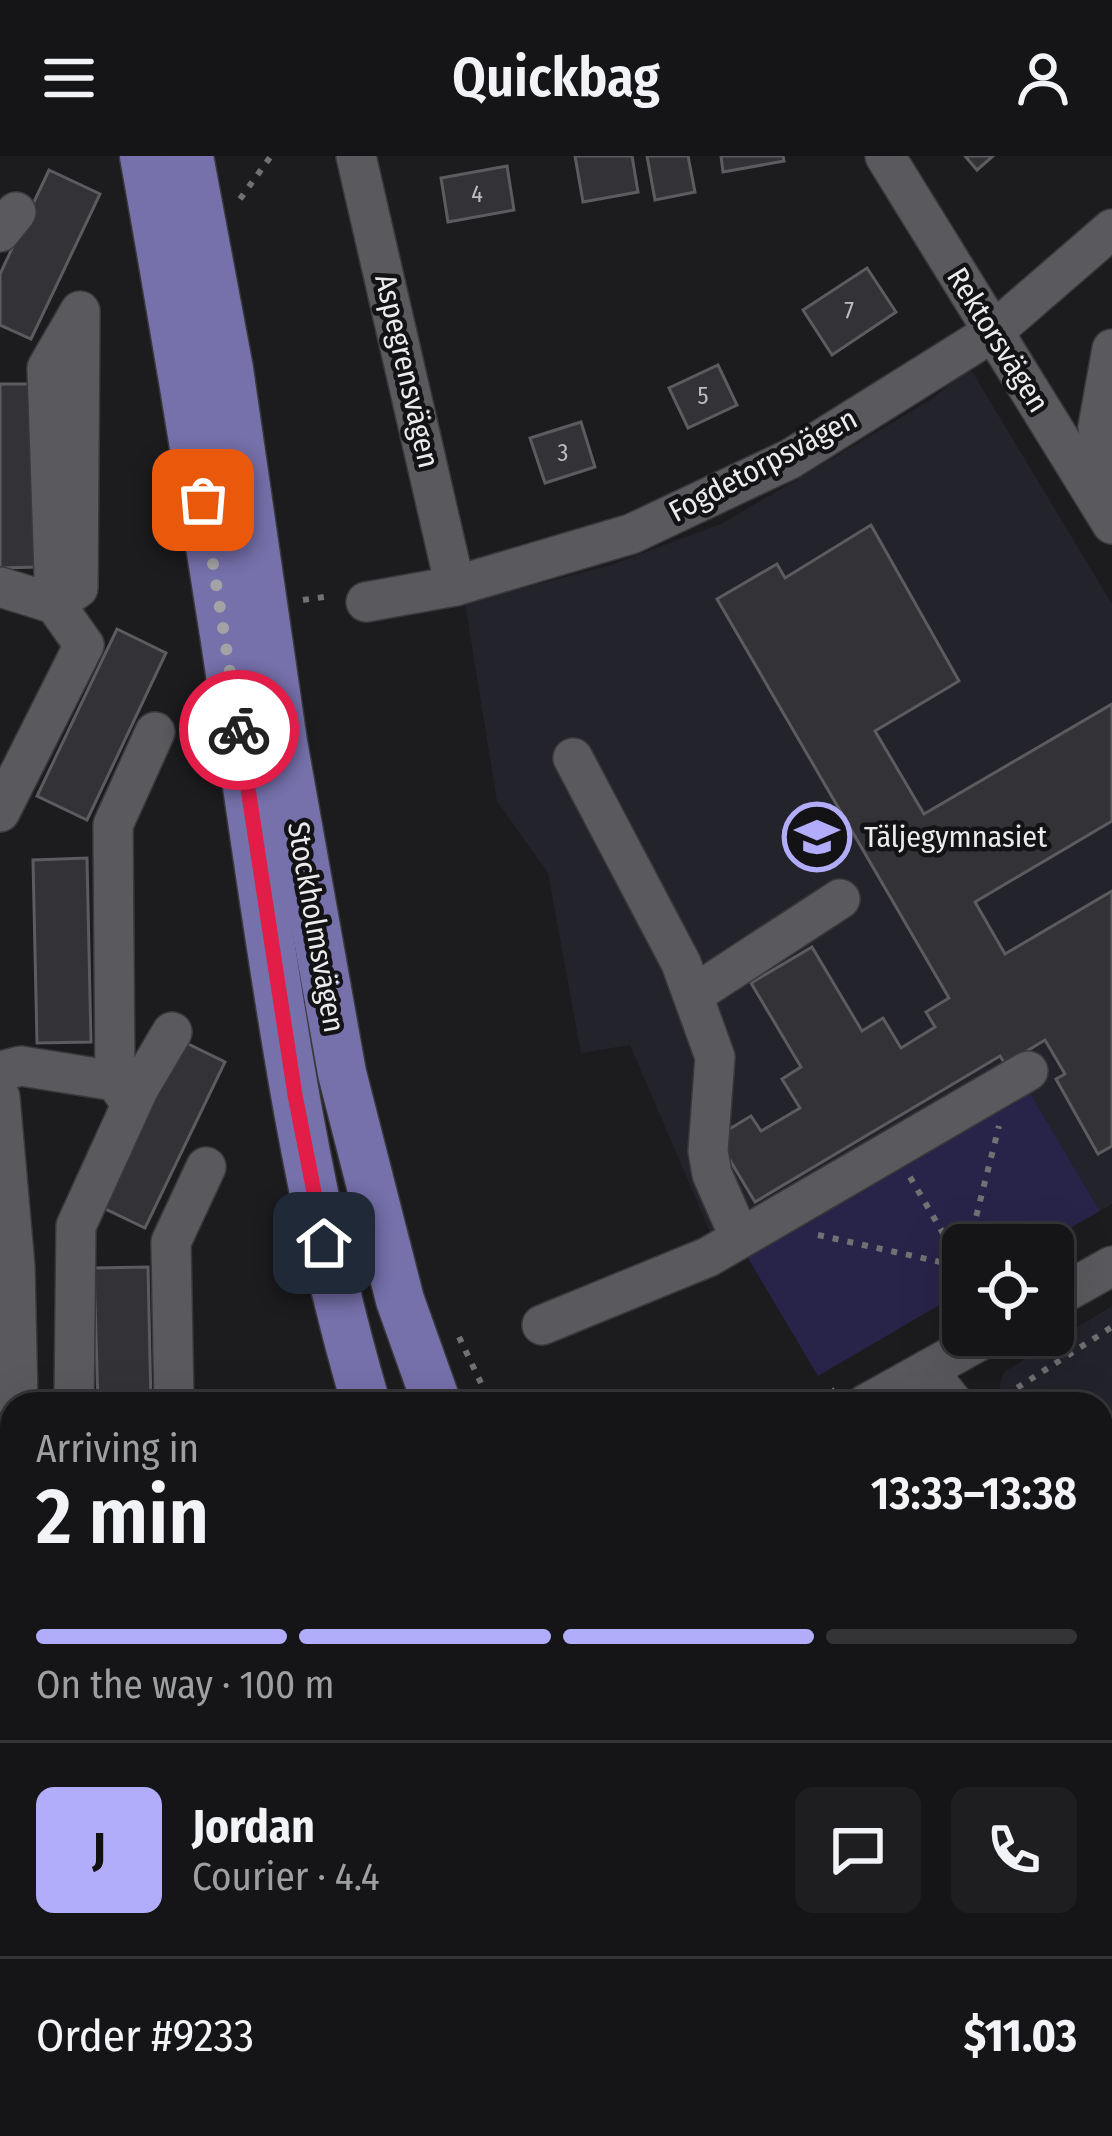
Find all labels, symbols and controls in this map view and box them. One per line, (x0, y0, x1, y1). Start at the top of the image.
icon: menu (36, 45, 102, 111)
icon: person (1010, 45, 1076, 111)
text: Quickbag (452, 46, 660, 110)
house number: 4 (471, 180, 483, 208)
street label: Rektorsvägen (939, 261, 1057, 419)
street label: Aspegrensvägen (367, 271, 447, 471)
house number: 7 (844, 297, 854, 325)
house number: 5 (697, 382, 709, 410)
street label: Fogdetorpsvägen (663, 400, 863, 530)
house number: 3 (558, 439, 568, 467)
pin (152, 449, 254, 551)
icon: bag (170, 467, 236, 533)
courier (179, 670, 299, 790)
icon: bike (206, 697, 272, 763)
school or university icon: Täljegymnasiet (782, 802, 852, 872)
street label: Stockholmsvägen (280, 819, 352, 1035)
place label: Täljegymnasiet (864, 819, 1047, 855)
pin (273, 1192, 375, 1294)
icon: home (291, 1210, 357, 1276)
map controls (942, 1224, 1074, 1356)
button: locate (942, 1224, 1074, 1356)
text: Arriving in (36, 1426, 199, 1472)
text: 13:33–13:38 (871, 1467, 1077, 1521)
text: 2 min (36, 1470, 209, 1564)
text: On the way · 100 m (36, 1662, 335, 1708)
button: chat (795, 1787, 921, 1913)
button: phone (951, 1787, 1077, 1913)
text: Jordan (192, 1800, 315, 1854)
text: J (92, 1823, 106, 1877)
text: Courier · 4.4 (192, 1854, 380, 1900)
text: Order #9233 (36, 2009, 254, 2063)
text: $11.03 (964, 2009, 1077, 2063)

